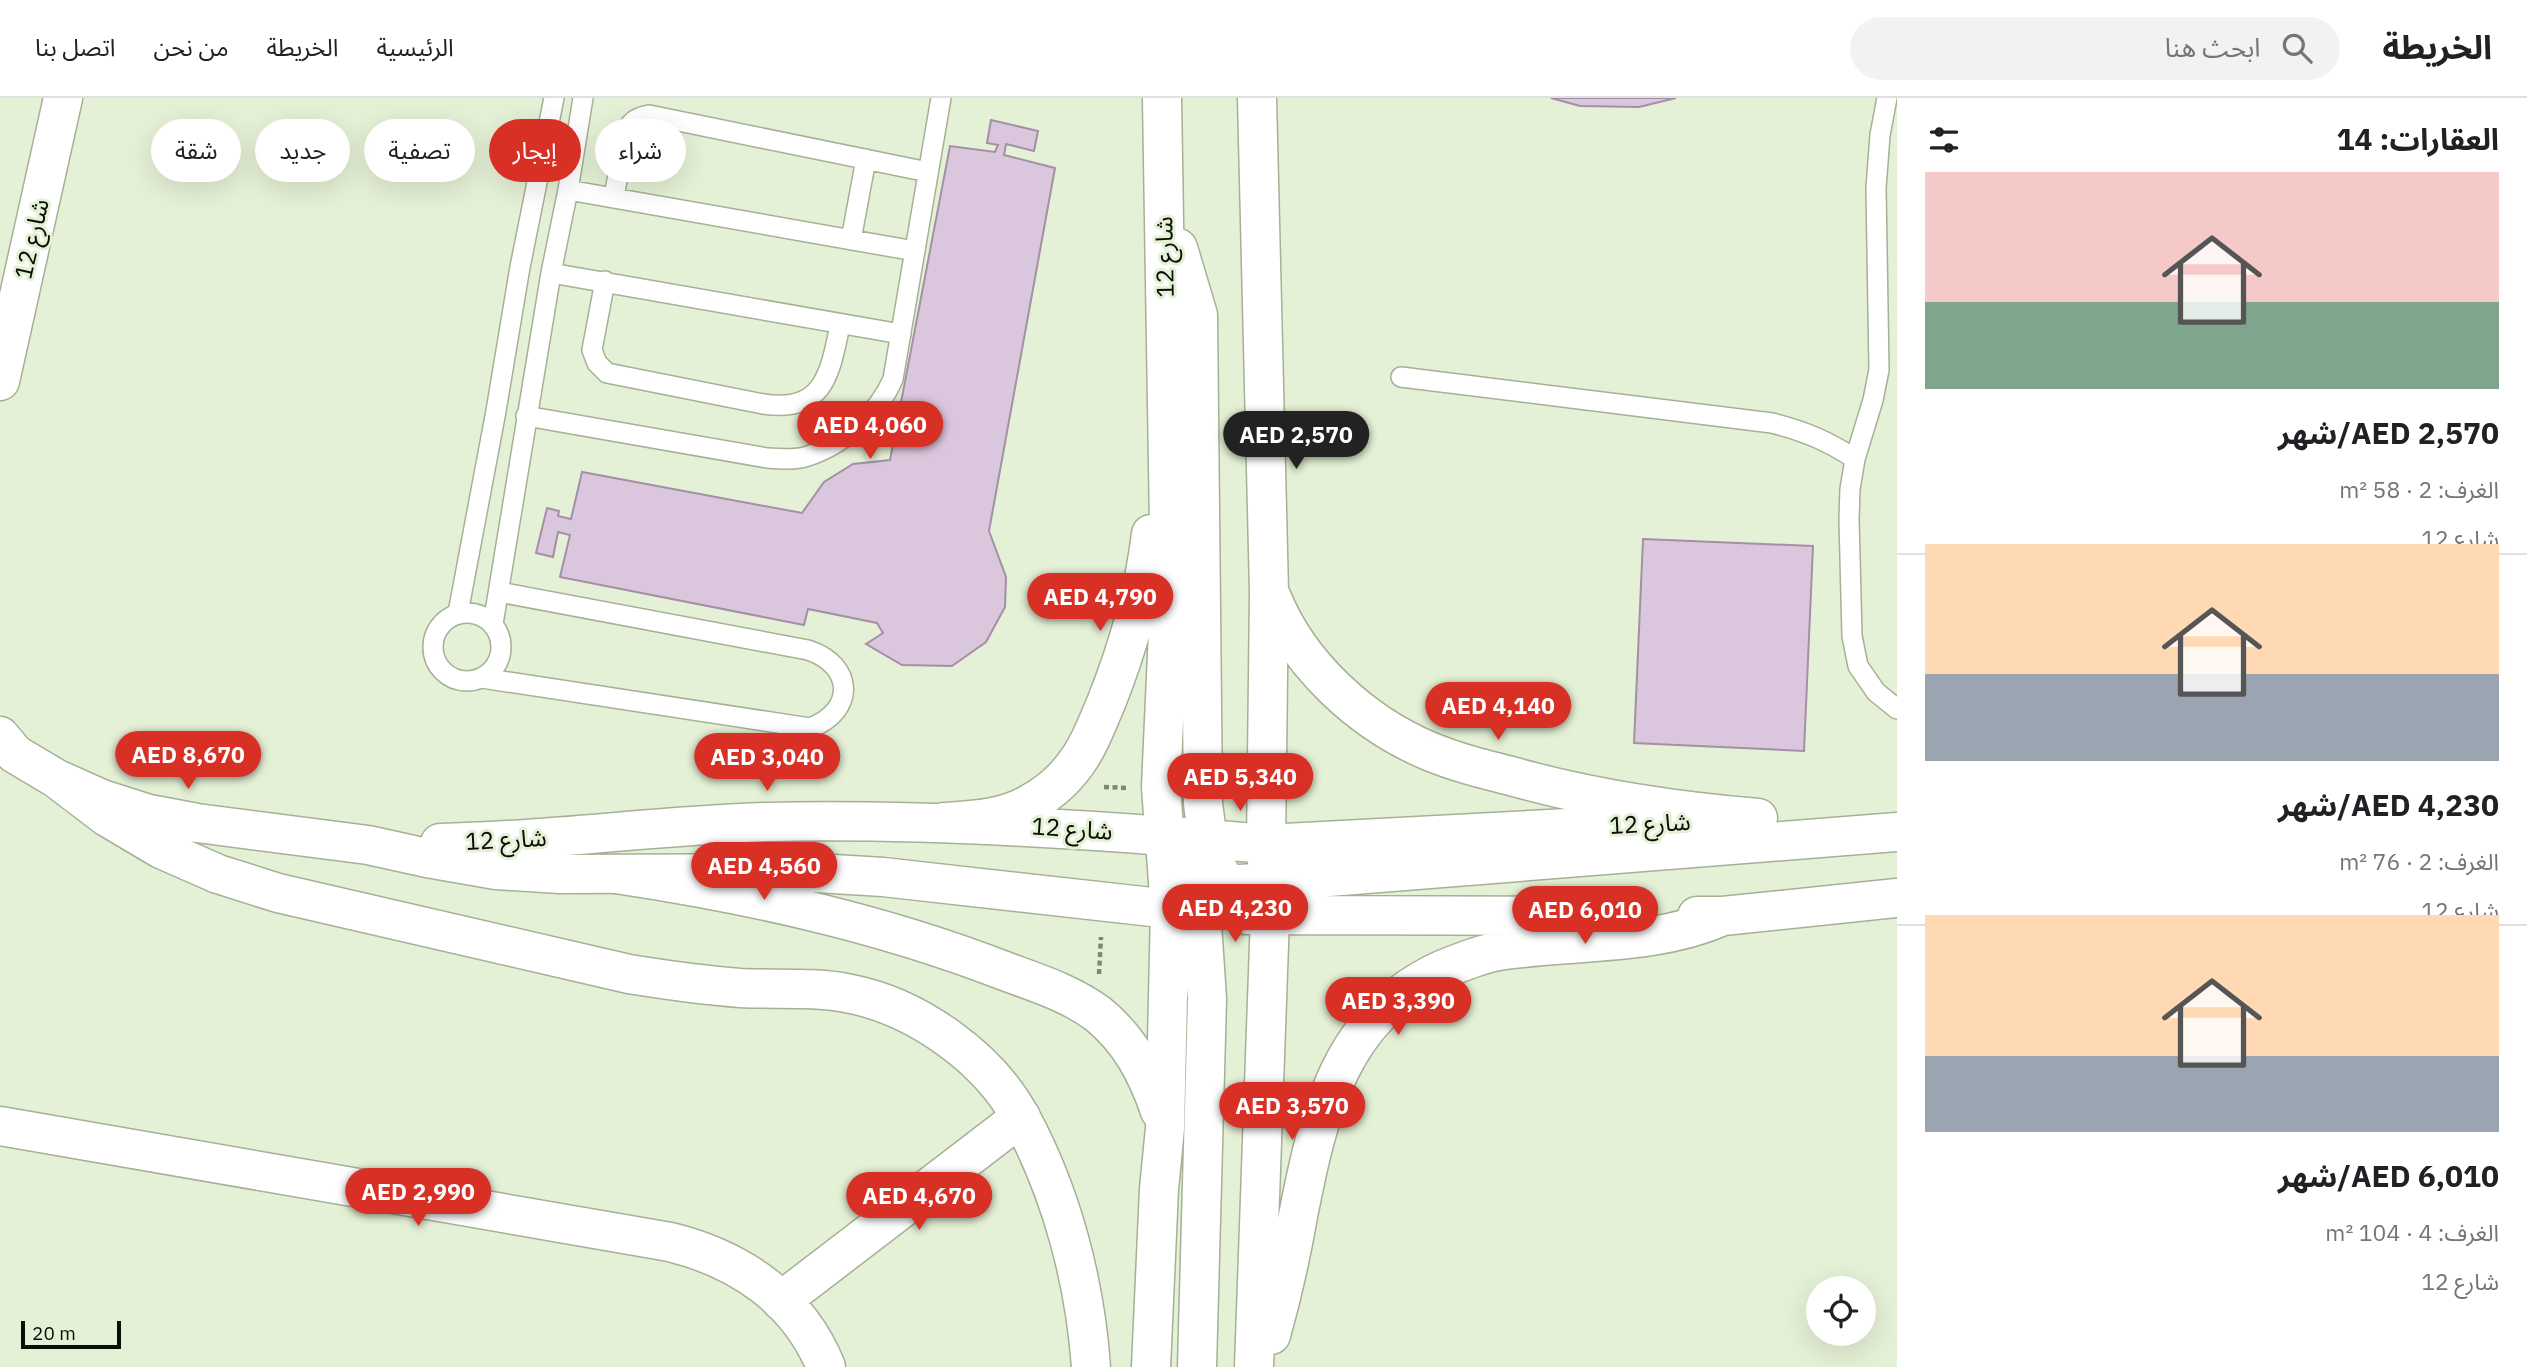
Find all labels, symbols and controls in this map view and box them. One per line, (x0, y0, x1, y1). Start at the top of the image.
search box (1850, 17, 2340, 80)
text: الخريطة (2382, 25, 2492, 68)
icon: search (2278, 29, 2316, 67)
text: ابحث هنا (2165, 30, 2260, 64)
text: اتصل بنا (35, 31, 116, 63)
text: من نحن (154, 31, 229, 63)
text: الخريطة (267, 31, 339, 63)
text: الرئيسية (377, 31, 454, 63)
chip: شقة (151, 119, 241, 182)
chip: جديد (255, 119, 350, 182)
chip: تصفية (364, 119, 475, 182)
chip: إيجار (489, 119, 581, 182)
chip: شراء (595, 119, 686, 182)
text: العقارات: 14 (2337, 119, 2499, 158)
icon: filters (1925, 121, 1963, 159)
street label: شارع 12 (6, 196, 58, 282)
street label: شارع 12 (1147, 216, 1183, 298)
icon: home (2149, 217, 2275, 343)
pin: AED 4,060 (790, 402, 950, 461)
text: AED 4,060 (813, 409, 927, 439)
pin: AED 2,570 (1216, 412, 1376, 471)
text: AED 2,570/شهر (2278, 413, 2499, 452)
text: AED 2,570 (1239, 419, 1353, 449)
text: الغرف: 2 · 58 m² (2339, 474, 2499, 504)
text: شارع 12 (2421, 523, 2499, 553)
pin: AED 4,790 (1020, 574, 1180, 633)
text: AED 4,790 (1043, 581, 1157, 611)
icon: home (2149, 589, 2275, 715)
pin: AED 4,140 (1418, 682, 1578, 742)
text: AED 4,140 (1441, 690, 1555, 720)
pin: AED 8,670 (108, 732, 268, 791)
pin: AED 3,040 (687, 734, 847, 793)
text: AED 8,670 (131, 739, 245, 769)
text: AED 3,040 (710, 741, 824, 771)
pin: AED 5,340 (1160, 754, 1320, 813)
text: AED 5,340 (1183, 761, 1297, 791)
text: AED 4,230/شهر (2278, 785, 2499, 824)
street label: شارع 12 (1609, 805, 1691, 843)
street label: شارع 12 (1030, 809, 1114, 849)
street label: شارع 12 (465, 821, 547, 859)
pin: AED 4,560 (684, 842, 844, 902)
text: الغرف: 2 · 76 m² (2339, 846, 2499, 876)
text: AED 4,560 (707, 850, 821, 880)
pin: AED 4,230 (1155, 884, 1315, 944)
pin: AED 6,010 (1505, 886, 1665, 946)
text: AED 4,230 (1178, 892, 1292, 922)
text: AED 6,010 (1528, 894, 1642, 924)
text: شارع 12 (2421, 895, 2499, 925)
icon: home (2149, 960, 2275, 1086)
pin: AED 3,390 (1318, 978, 1478, 1037)
text: AED 3,390 (1341, 985, 1455, 1015)
pin: AED 3,570 (1212, 1082, 1372, 1142)
text: AED 3,570 (1235, 1090, 1349, 1120)
text: AED 6,010/شهر (2278, 1156, 2499, 1195)
pin: AED 2,990 (338, 1168, 498, 1228)
pin: AED 4,670 (839, 1172, 999, 1232)
text: AED 2,990 (361, 1176, 475, 1206)
text: AED 4,670 (862, 1180, 976, 1210)
text: الغرف: 4 · 104 m² (2325, 1217, 2499, 1247)
text: شارع 12 (2421, 1266, 2499, 1296)
map controls (1806, 1276, 1876, 1346)
button: locate (1806, 1276, 1876, 1346)
scale bar (21, 1318, 121, 1350)
text: 20 m (32, 1321, 76, 1345)

